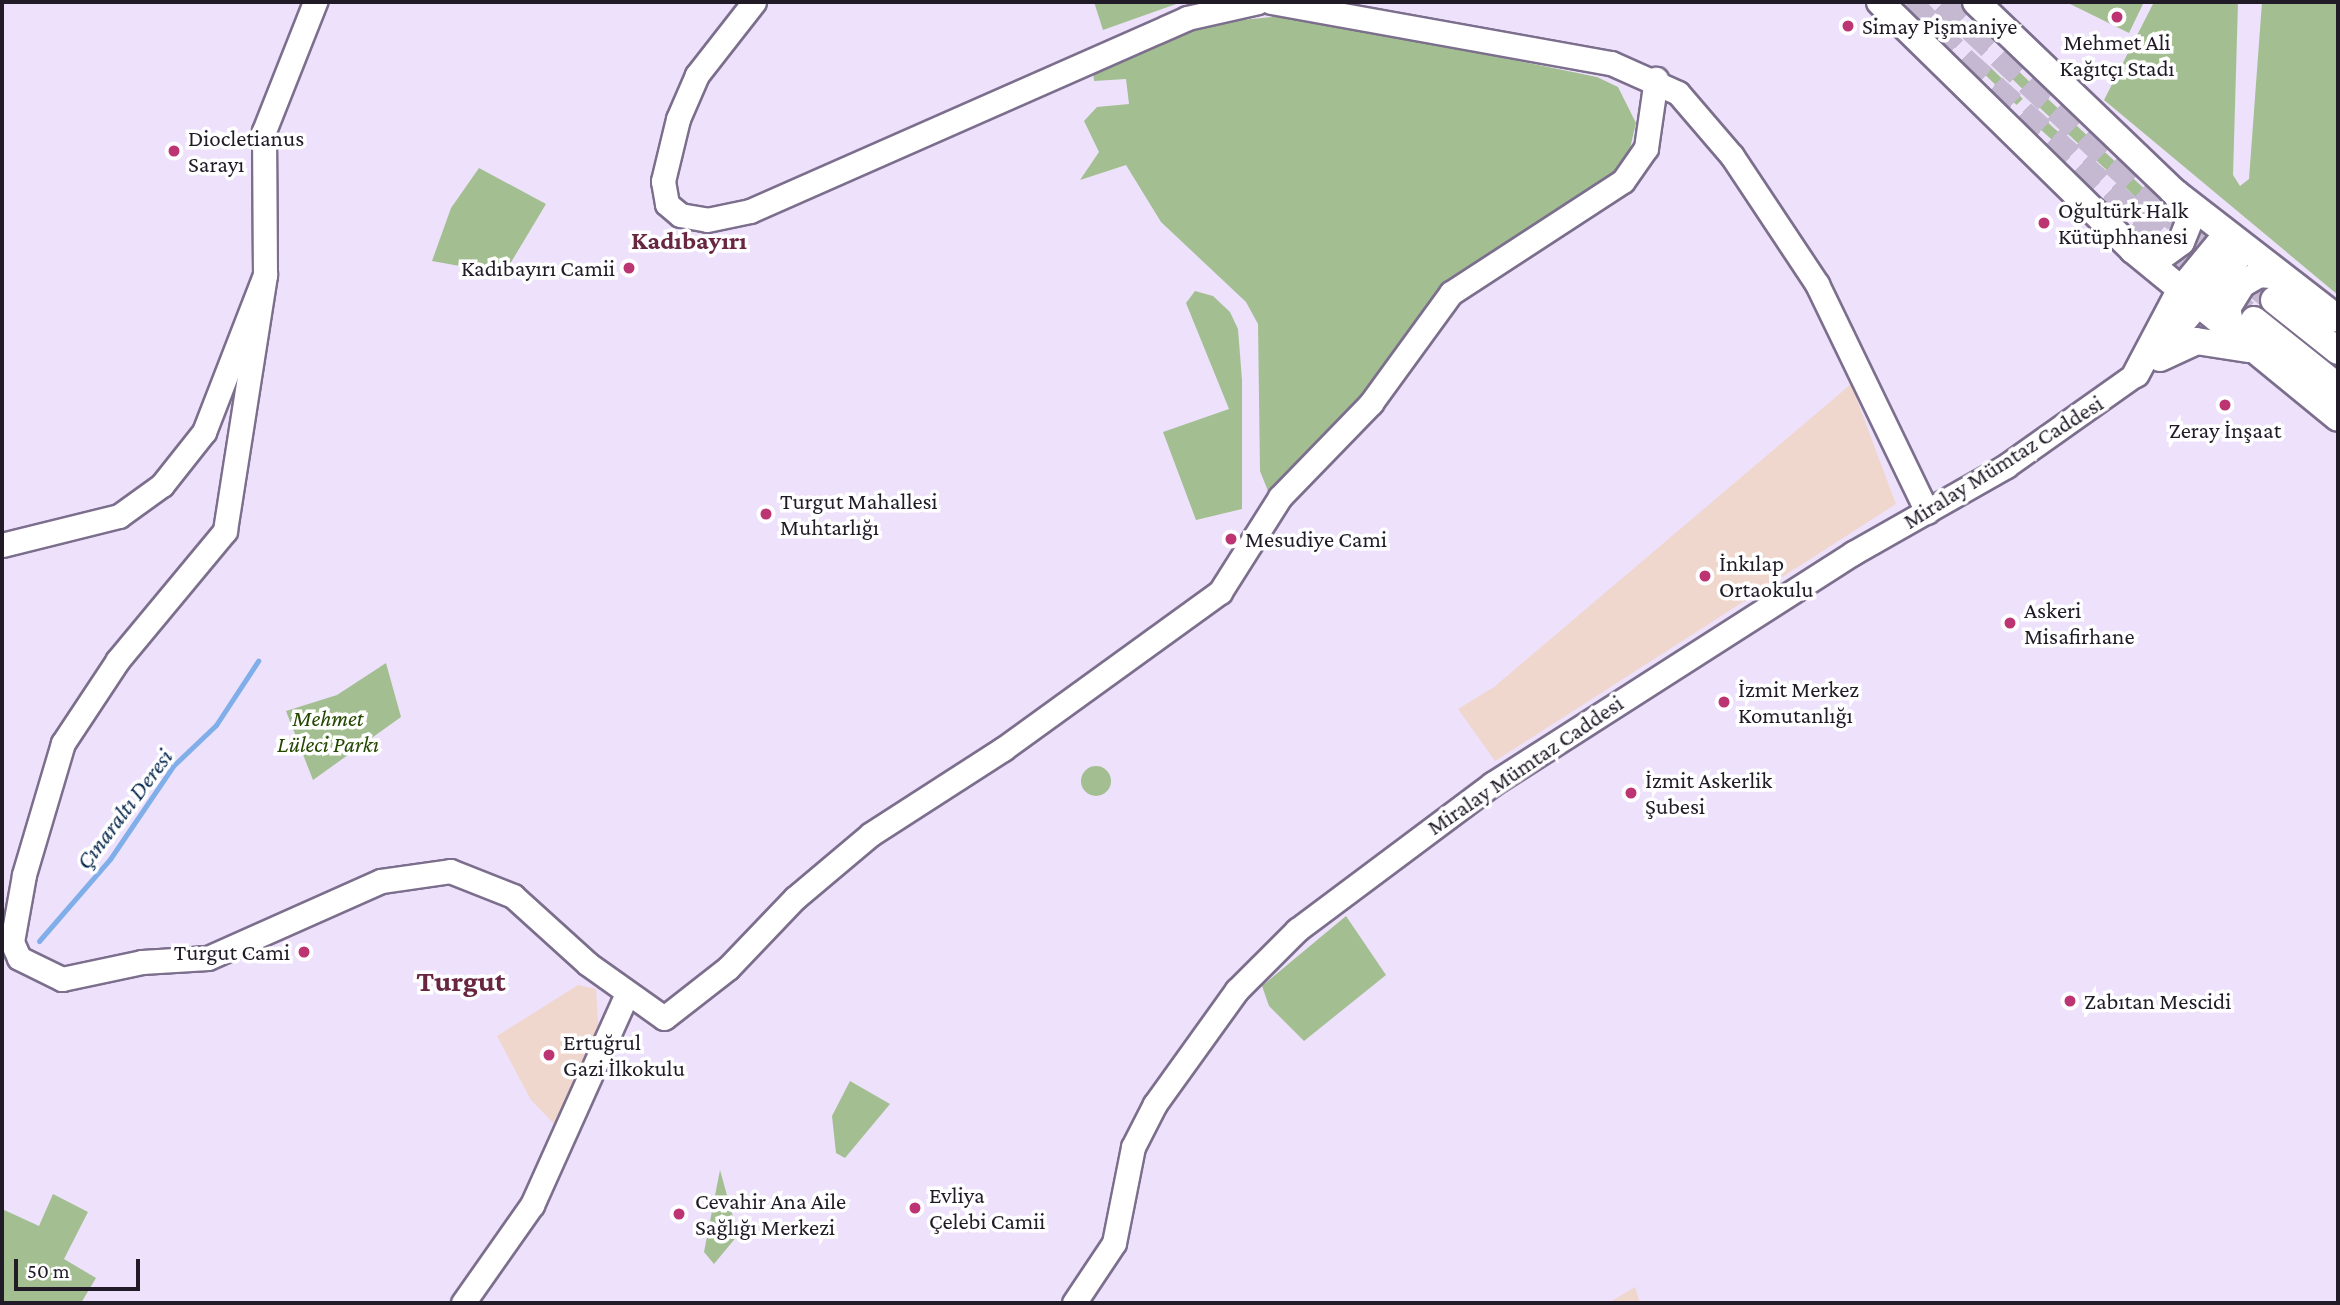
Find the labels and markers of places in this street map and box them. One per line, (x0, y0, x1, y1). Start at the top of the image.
marker: Mehmet Ali Kağıtçı Stadı (2109, 9, 2125, 25)
place label: Simay Pişmaniye (1862, 12, 2017, 40)
marker: Simay Pişmaniye (1840, 18, 1856, 34)
place label: Mehmet Ali Kağıtçı Stadı (2059, 28, 2175, 82)
place label: Diocletianus Sarayı (188, 124, 304, 178)
marker: Diocletianus Sarayı (166, 143, 182, 159)
place label: Oğultürk Halk Kütüphhanesi (2058, 196, 2189, 250)
marker: Oğultürk Halk Kütüphhanesi (2036, 215, 2052, 231)
place label: Kadıbayırı Camii (461, 254, 615, 282)
marker: Kadıbayırı Camii (621, 260, 637, 276)
marker: Zeray İnşaat (2217, 397, 2233, 413)
place label: Zeray İnşaat (2169, 416, 2281, 444)
place label: Turgut Mahallesi Muhtarlığı (780, 487, 938, 541)
marker: Turgut Mahallesi Muhtarlığı (758, 506, 774, 522)
place label: Mesudiye Cami (1245, 525, 1387, 553)
marker: Mesudiye Cami (1223, 531, 1239, 547)
place label: İnkılap Ortaokulu (1719, 549, 1813, 603)
marker: İnkılap Ortaokulu (1697, 568, 1713, 584)
place label: Askeri Misafirhane (2024, 596, 2135, 650)
marker: Askeri Misafirhane (2002, 615, 2018, 631)
place label: İzmit Merkez Komutanlığı (1738, 675, 1859, 729)
marker: İzmit Merkez Komutanlığı (1716, 694, 1732, 710)
place label: İzmit Askerlik Şubesi (1645, 766, 1772, 820)
marker: İzmit Askerlik Şubesi (1623, 785, 1639, 801)
place label: Turgut Cami (174, 938, 290, 966)
marker: Turgut Cami (296, 944, 312, 960)
place label: Zabıtan Mescidi (2084, 987, 2231, 1015)
marker: Zabıtan Mescidi (2062, 993, 2078, 1009)
place label: Ertuğrul Gazi İlkokulu (563, 1028, 685, 1082)
marker: Ertuğrul Gazi İlkokulu (541, 1047, 557, 1063)
place label: Evliya Çelebi Camii (929, 1181, 1045, 1235)
place label: Cevahir Ana Aile Sağlığı Merkezi (695, 1187, 846, 1241)
marker: Evliya Çelebi Camii (907, 1200, 923, 1216)
marker: Cevahir Ana Aile Sağlığı Merkezi (669, 1204, 689, 1224)

